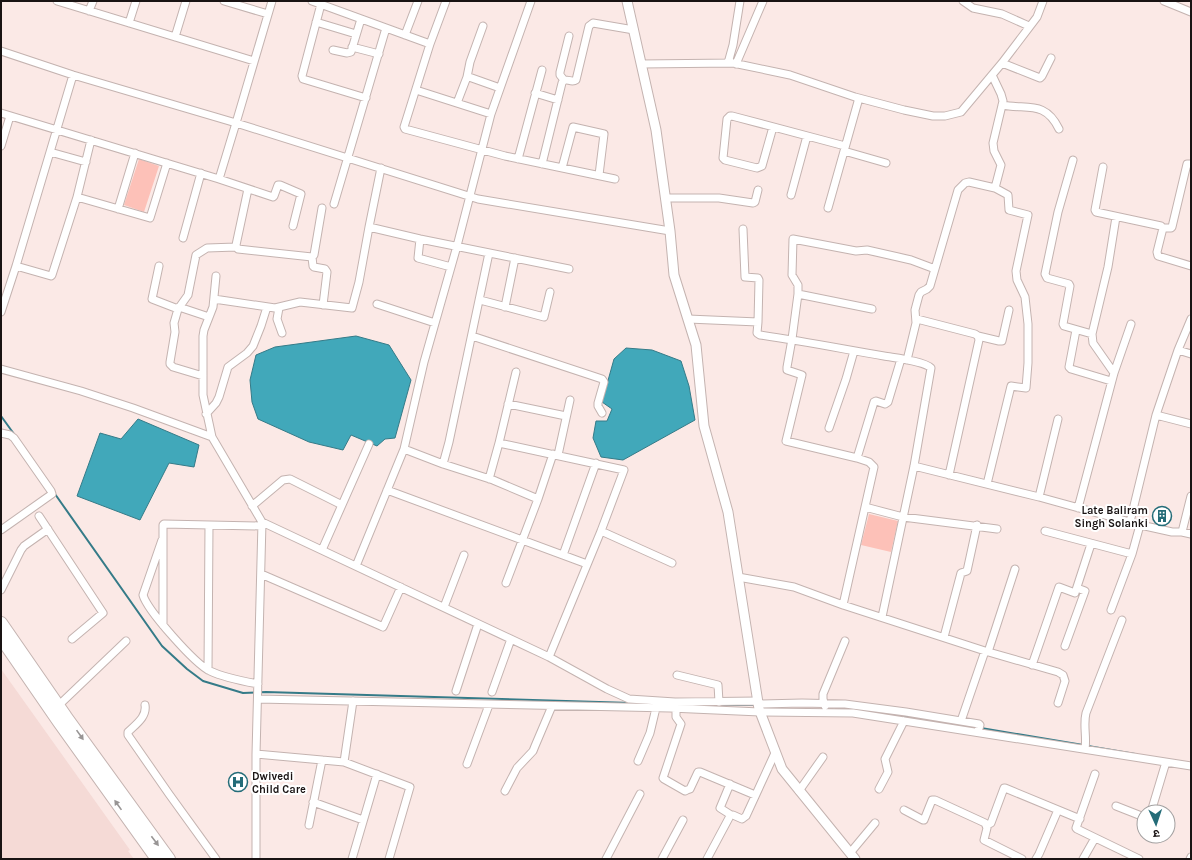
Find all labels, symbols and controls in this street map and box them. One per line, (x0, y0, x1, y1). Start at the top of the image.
place label: Late Baliram Singh Solanki (1074, 504, 1148, 530)
building icon: Late Baliram Singh Solanki (1151, 505, 1173, 527)
one-way arrow (75, 730, 84, 741)
place label: Dwivedi Child Care (252, 770, 306, 796)
hospital icon: Dwivedi Child Care (227, 771, 249, 793)
one-way arrow (114, 800, 122, 810)
north arrow (1136, 804, 1176, 844)
text: उ (1152, 827, 1160, 840)
one-way arrow (151, 836, 159, 846)

